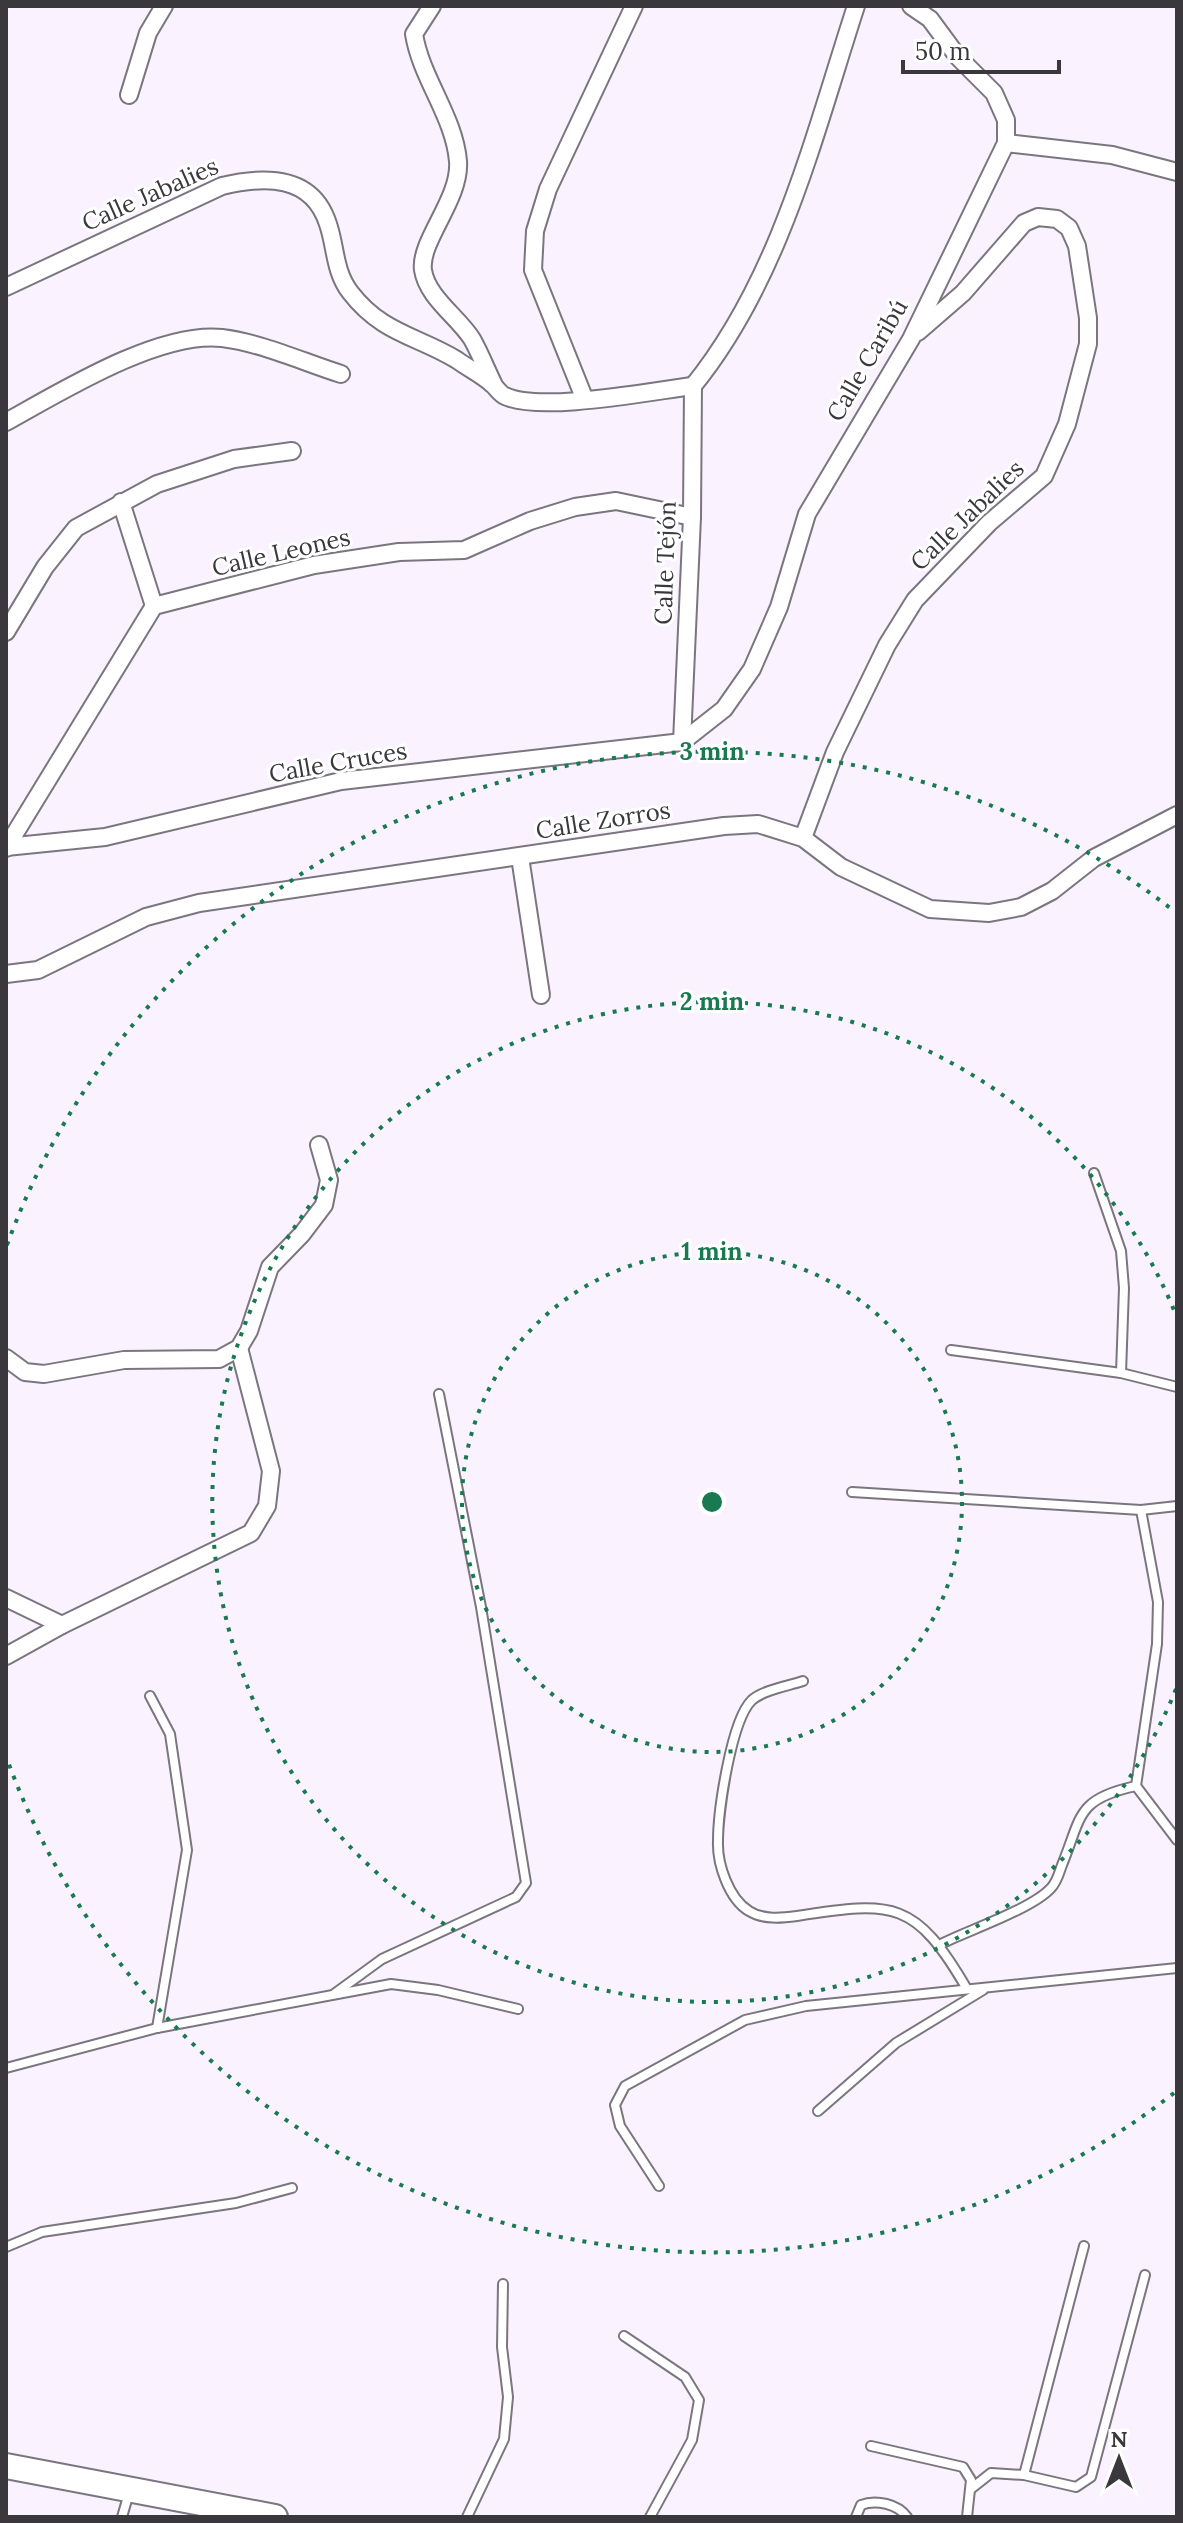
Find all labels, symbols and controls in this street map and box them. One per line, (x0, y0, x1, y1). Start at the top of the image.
scale bar (903, 24, 1059, 74)
text: 50 m (915, 36, 971, 67)
street label: Calle Jabalies (77, 150, 223, 238)
street label: Calle Caribú (820, 293, 914, 427)
street label: Calle Jabalies (904, 453, 1030, 577)
street label: Calle Tejón (647, 501, 683, 625)
street label: Calle Leones (209, 521, 353, 583)
street label: Calle Cruces (266, 735, 410, 789)
text: 3 min (680, 736, 745, 767)
street label: Calle Zorros (533, 794, 673, 846)
text: 2 min (680, 986, 744, 1017)
text: 1 min (681, 1236, 743, 1267)
centre of rings (698, 1488, 726, 1516)
north arrow (1079, 2419, 1159, 2499)
text: N (1110, 2425, 1128, 2453)

